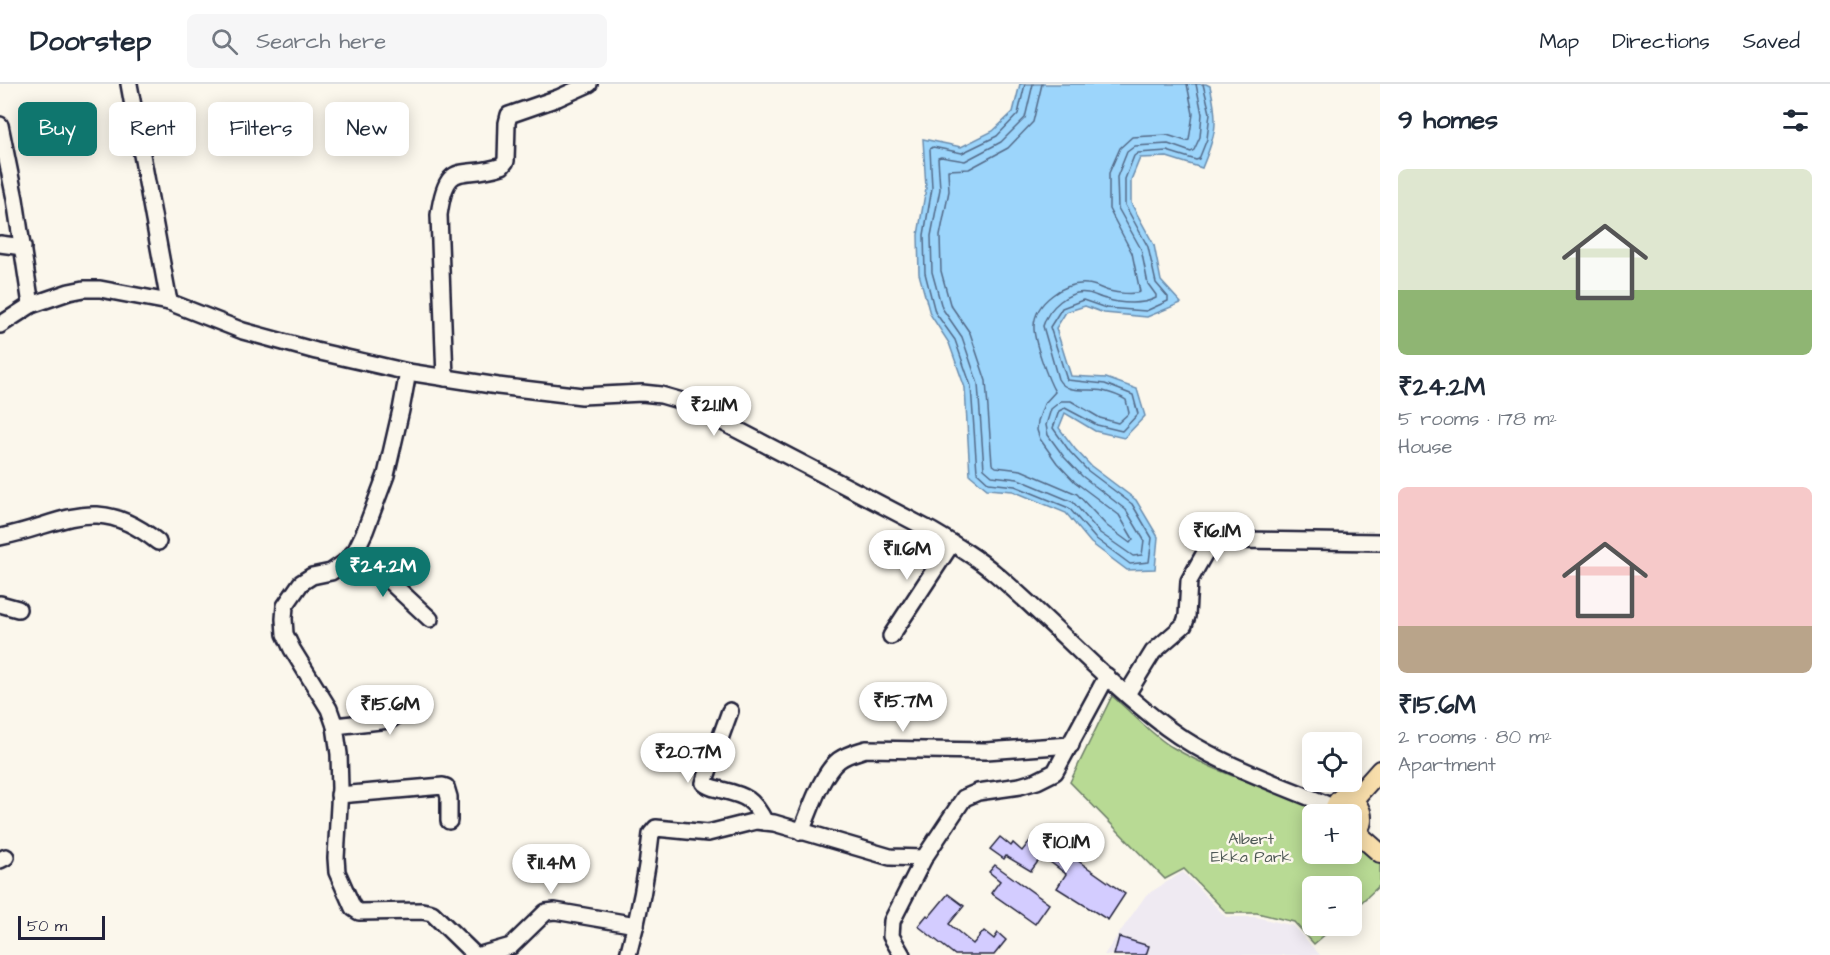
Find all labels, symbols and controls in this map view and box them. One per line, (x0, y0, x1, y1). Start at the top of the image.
search box (187, 14, 607, 68)
text: Doorstep (30, 22, 151, 61)
icon: search (208, 25, 241, 58)
text: Search here (256, 26, 386, 57)
text: Map (1539, 27, 1579, 56)
text: Directions (1612, 27, 1710, 56)
text: Saved (1743, 27, 1800, 56)
chip: Buy (18, 102, 97, 156)
chip: Rent (109, 102, 196, 156)
chip: Filters (208, 102, 313, 156)
chip: New (325, 102, 409, 156)
text: 9 homes (1398, 102, 1498, 138)
icon: filters (1779, 104, 1812, 137)
icon: home (1551, 208, 1659, 316)
text: ₹24.2M (1398, 369, 1486, 405)
pin: ₹21.1M (665, 386, 763, 437)
text: ₹21.1M (690, 391, 738, 419)
text: 5 rooms · 178 m² (1398, 405, 1557, 433)
text: House (1398, 433, 1452, 461)
pin: ₹16.1M (1168, 512, 1266, 563)
text: ₹16.1M (1193, 517, 1241, 545)
icon: home (1551, 526, 1659, 634)
pin: ₹11.6M (858, 530, 956, 581)
text: ₹11.6M (883, 535, 931, 563)
pin: ₹24.2M (334, 547, 432, 598)
text: ₹24.2M (349, 552, 417, 580)
pin: ₹15.7M (854, 682, 952, 733)
pin: ₹15.6M (341, 685, 439, 736)
text: ₹15.7M (873, 687, 933, 715)
text: ₹15.6M (1398, 687, 1476, 723)
text: ₹15.6M (360, 690, 420, 718)
text: 2 rooms · 80 m² (1398, 723, 1552, 751)
map controls (1302, 732, 1362, 936)
button: locate (1302, 732, 1362, 792)
pin: ₹20.7M (639, 733, 737, 784)
text: ₹20.7M (654, 738, 722, 766)
text: Apartment (1398, 751, 1496, 779)
button: + (1302, 804, 1362, 864)
pin: ₹10.1M (1017, 823, 1115, 874)
text: ₹10.1M (1042, 828, 1090, 856)
park label: Albert Ekka Park (1211, 828, 1292, 868)
pin: ₹11.4M (502, 844, 600, 895)
text: ₹11.4M (526, 849, 576, 877)
button: − (1302, 876, 1362, 936)
scale bar (18, 913, 105, 940)
text: 50 m (27, 915, 67, 937)

